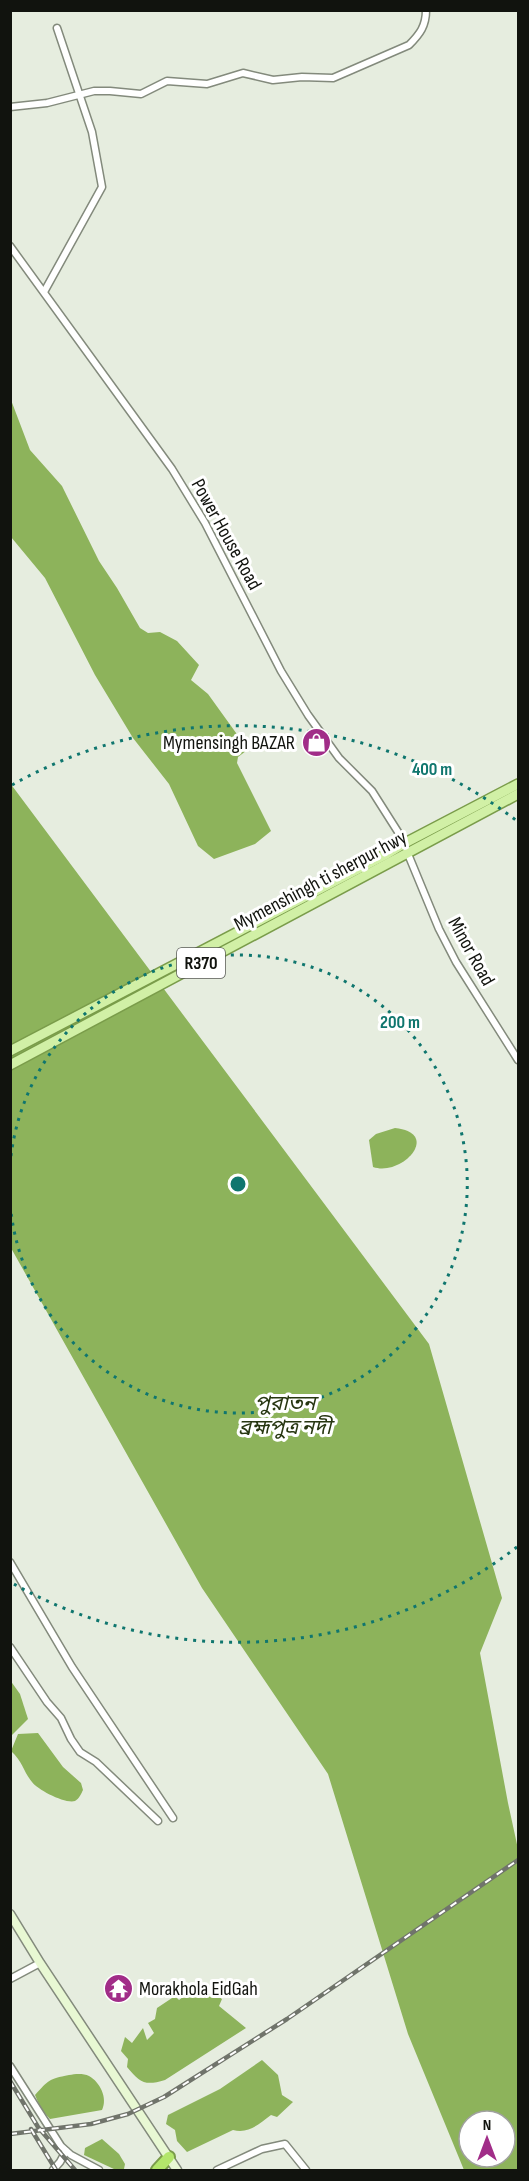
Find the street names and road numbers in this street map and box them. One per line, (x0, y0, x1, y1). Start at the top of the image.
street label: Power House Road (186, 475, 267, 594)
street label: Mymenshingh ti sherpur hwy (230, 825, 411, 937)
street label: Minor Road (443, 913, 500, 990)
road number: R370 (177, 948, 225, 978)

